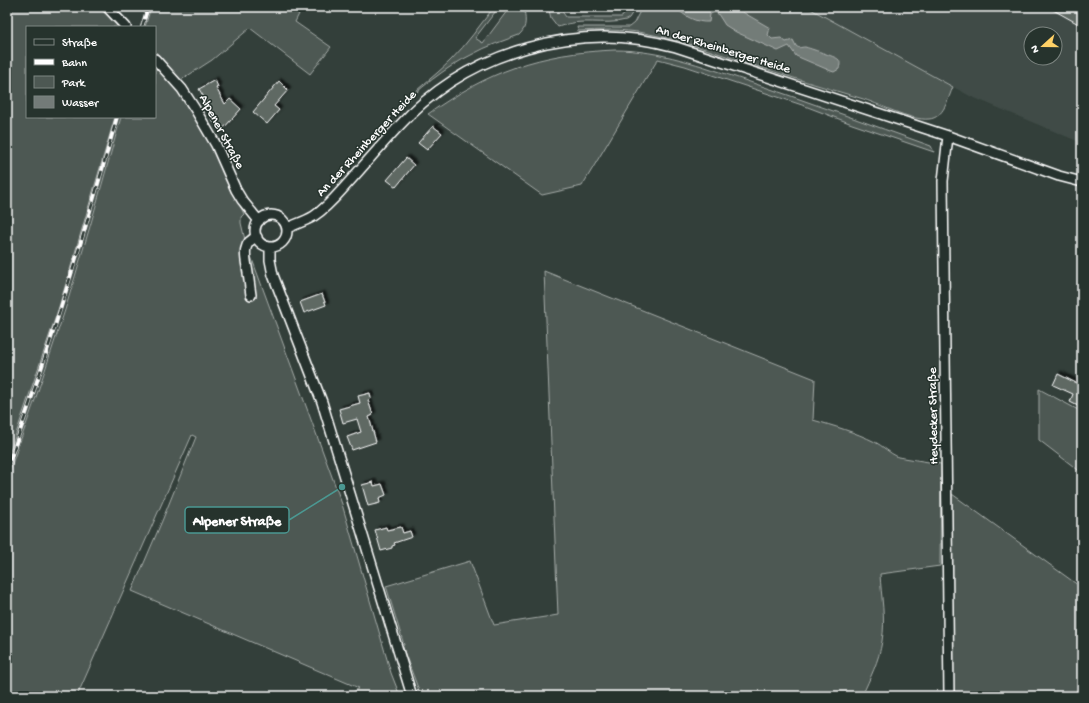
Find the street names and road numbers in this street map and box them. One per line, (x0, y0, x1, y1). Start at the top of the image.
street label: An der Rheinberger Heide (654, 22, 792, 78)
street label: An der Rheinberger Heide (314, 88, 420, 200)
street label: Alpener Straße (195, 92, 247, 172)
street label: Heydecker Straße (926, 367, 942, 465)

